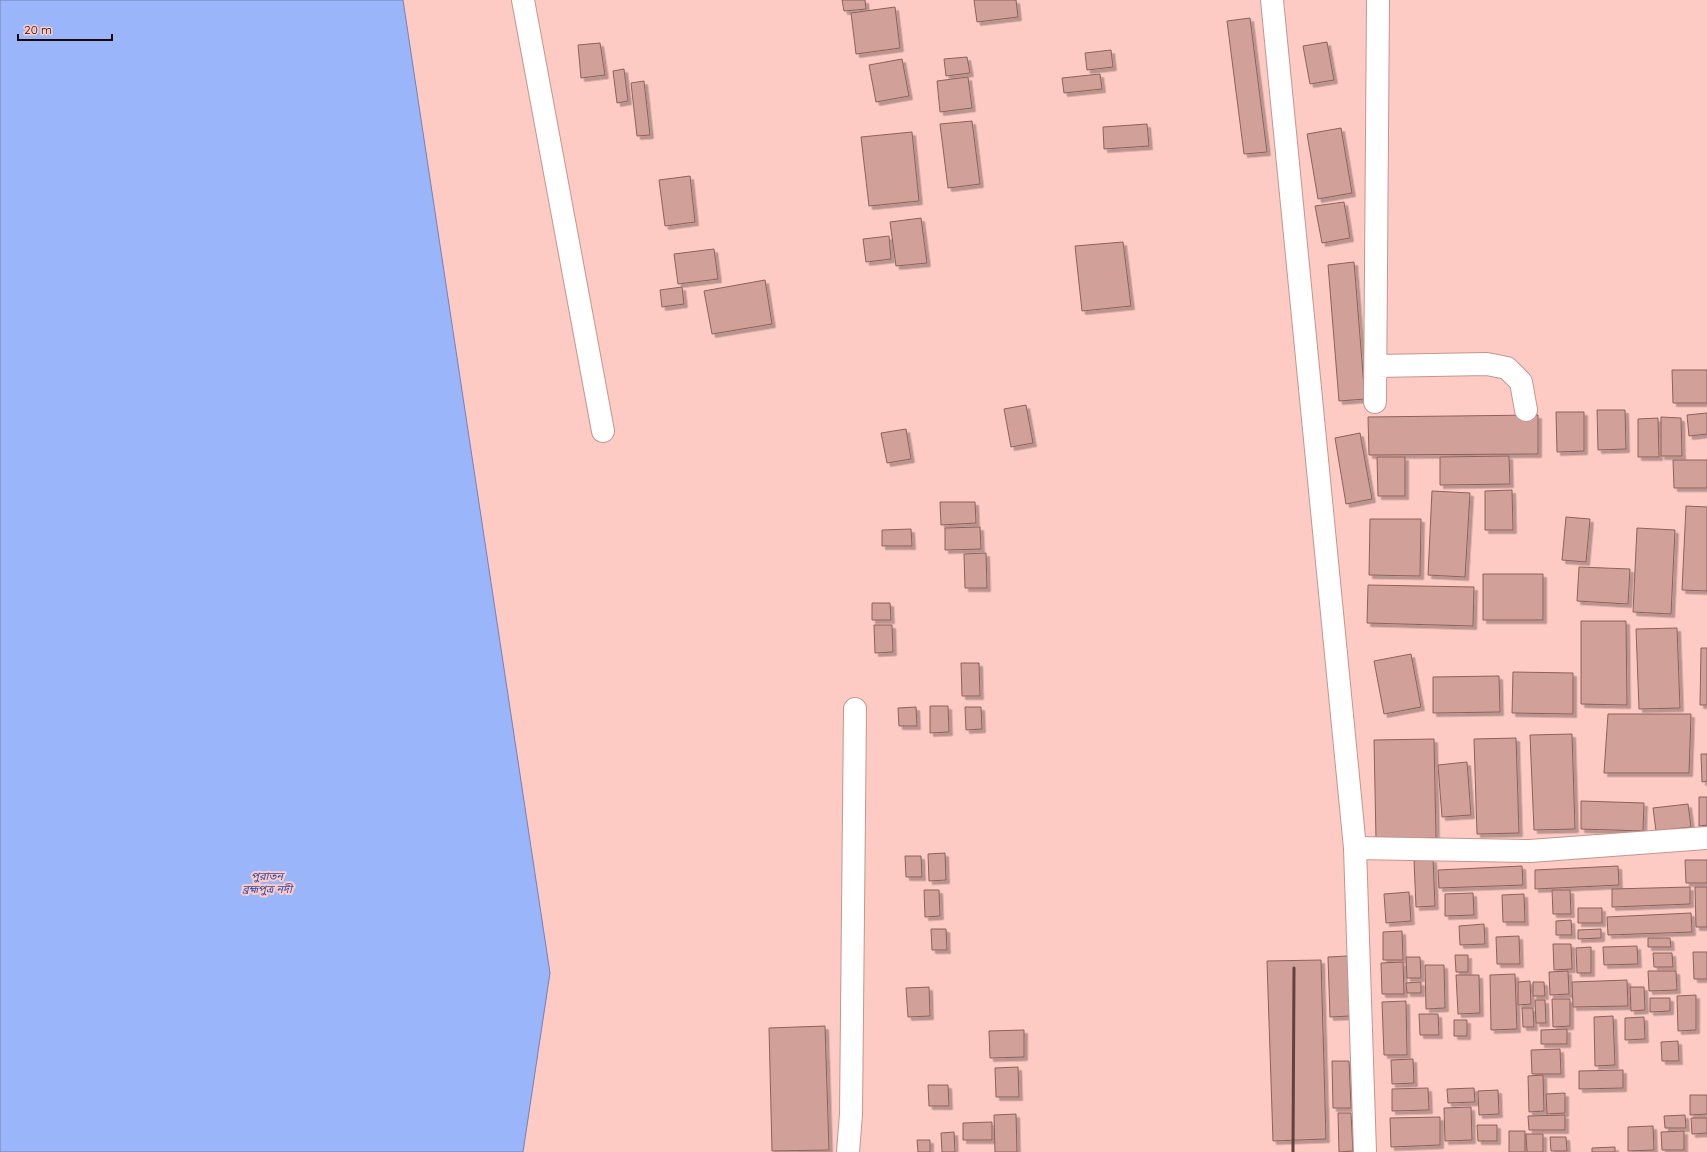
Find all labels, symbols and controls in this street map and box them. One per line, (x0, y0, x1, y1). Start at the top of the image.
scale bar (18, 16, 112, 42)
text: 20 m (24, 22, 52, 37)
water label: পুরাতন ব্রহ্মপুত্র নদী (242, 869, 294, 896)

